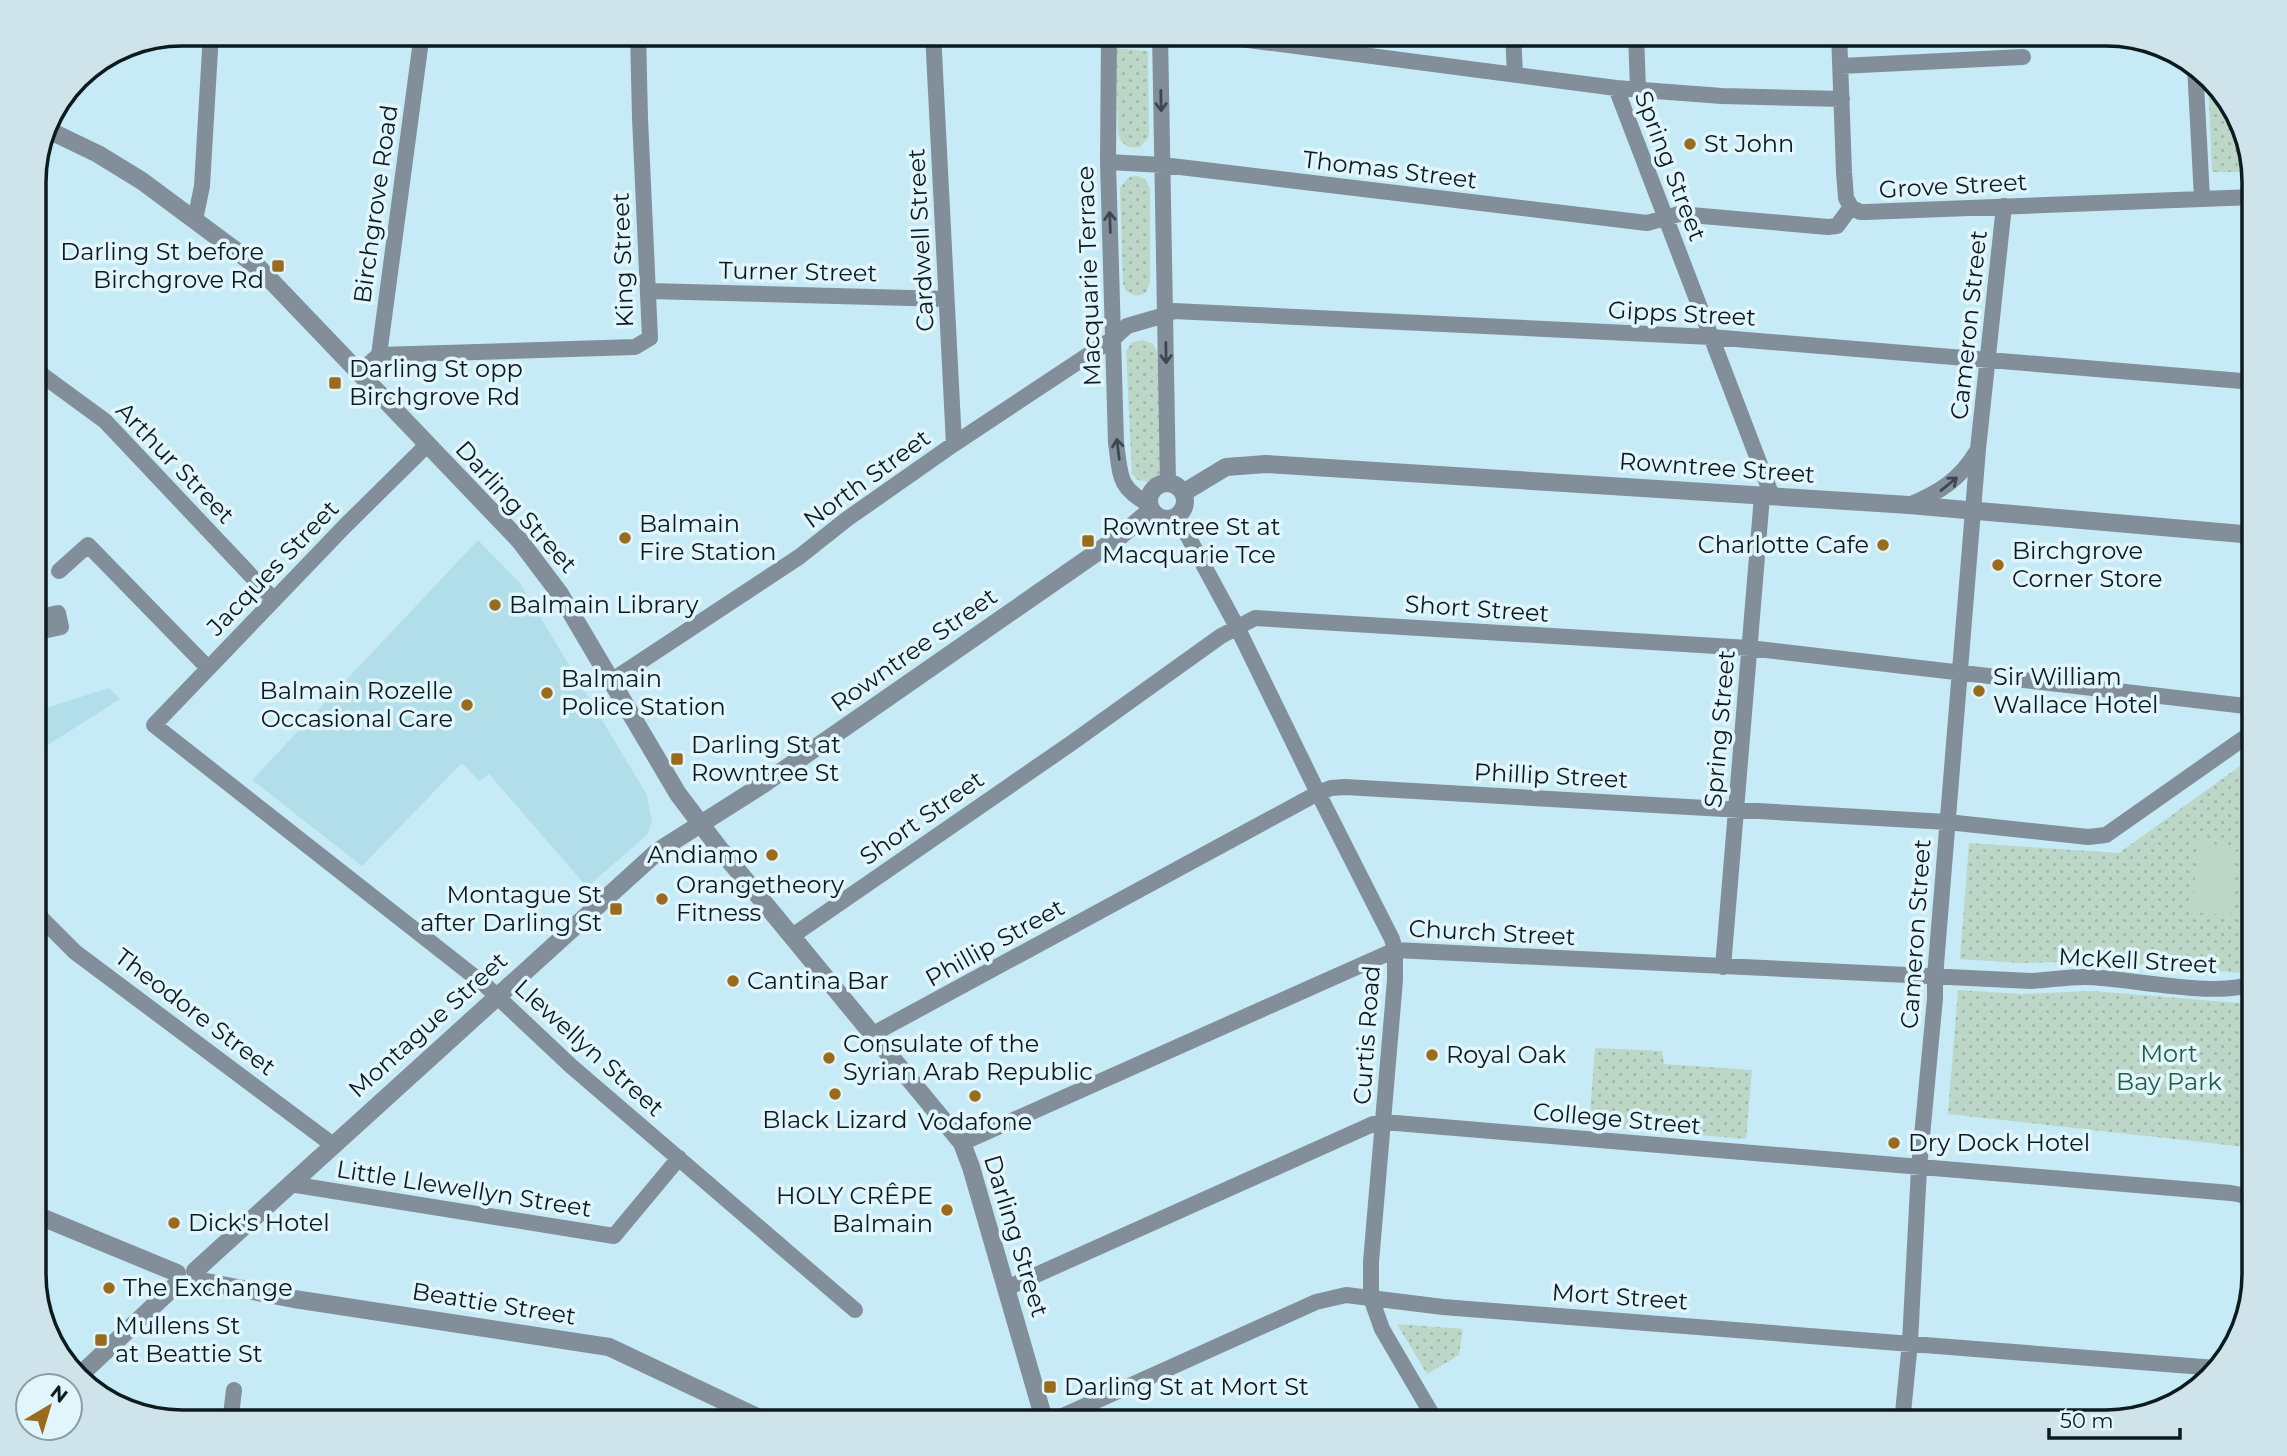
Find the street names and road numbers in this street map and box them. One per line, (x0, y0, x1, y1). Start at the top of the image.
street label: Spring Street (1629, 87, 1712, 245)
street label: Birchgrove Road (347, 103, 404, 305)
street label: Thomas Street (1301, 144, 1479, 195)
street label: Cardwell Street (901, 147, 940, 332)
street label: Macquarie Terrace (1070, 165, 1107, 387)
street label: Grove Street (1878, 167, 2028, 204)
street label: King Street (606, 192, 639, 328)
street label: Cameron Street (1944, 229, 1993, 421)
street label: Turner Street (719, 256, 878, 287)
street label: Gipps Street (1607, 295, 1757, 332)
street label: Arthur Street (110, 396, 241, 530)
street label: North Street (798, 423, 936, 534)
street label: Darling Street (449, 435, 583, 579)
street label: Rowntree Street (1618, 446, 1816, 489)
street label: Jacques Street (200, 494, 345, 642)
street label: Rowntree Street (825, 581, 1003, 718)
street label: Short Street (1404, 589, 1550, 628)
street label: Spring Street (1698, 649, 1741, 809)
street label: Phillip Street (1473, 757, 1629, 794)
street label: Short Street (854, 764, 989, 871)
street label: Cameron Street (1894, 838, 1937, 1030)
street label: Phillip Street (920, 892, 1070, 993)
street label: Church Street (1408, 914, 1576, 951)
street label: Theodore Street (109, 942, 282, 1082)
street label: McKell Street (2058, 942, 2219, 979)
street label: Montague Street (342, 946, 513, 1103)
street label: Curtis Road (1347, 964, 1386, 1106)
street label: Llewellyn Street (509, 973, 670, 1122)
street label: College Street (1532, 1097, 1703, 1140)
street label: Darling Street (978, 1151, 1055, 1321)
street label: Little Llewellyn Street (335, 1154, 594, 1223)
street label: Beattie Street (410, 1276, 578, 1331)
street label: Mort Street (1551, 1277, 1689, 1316)

